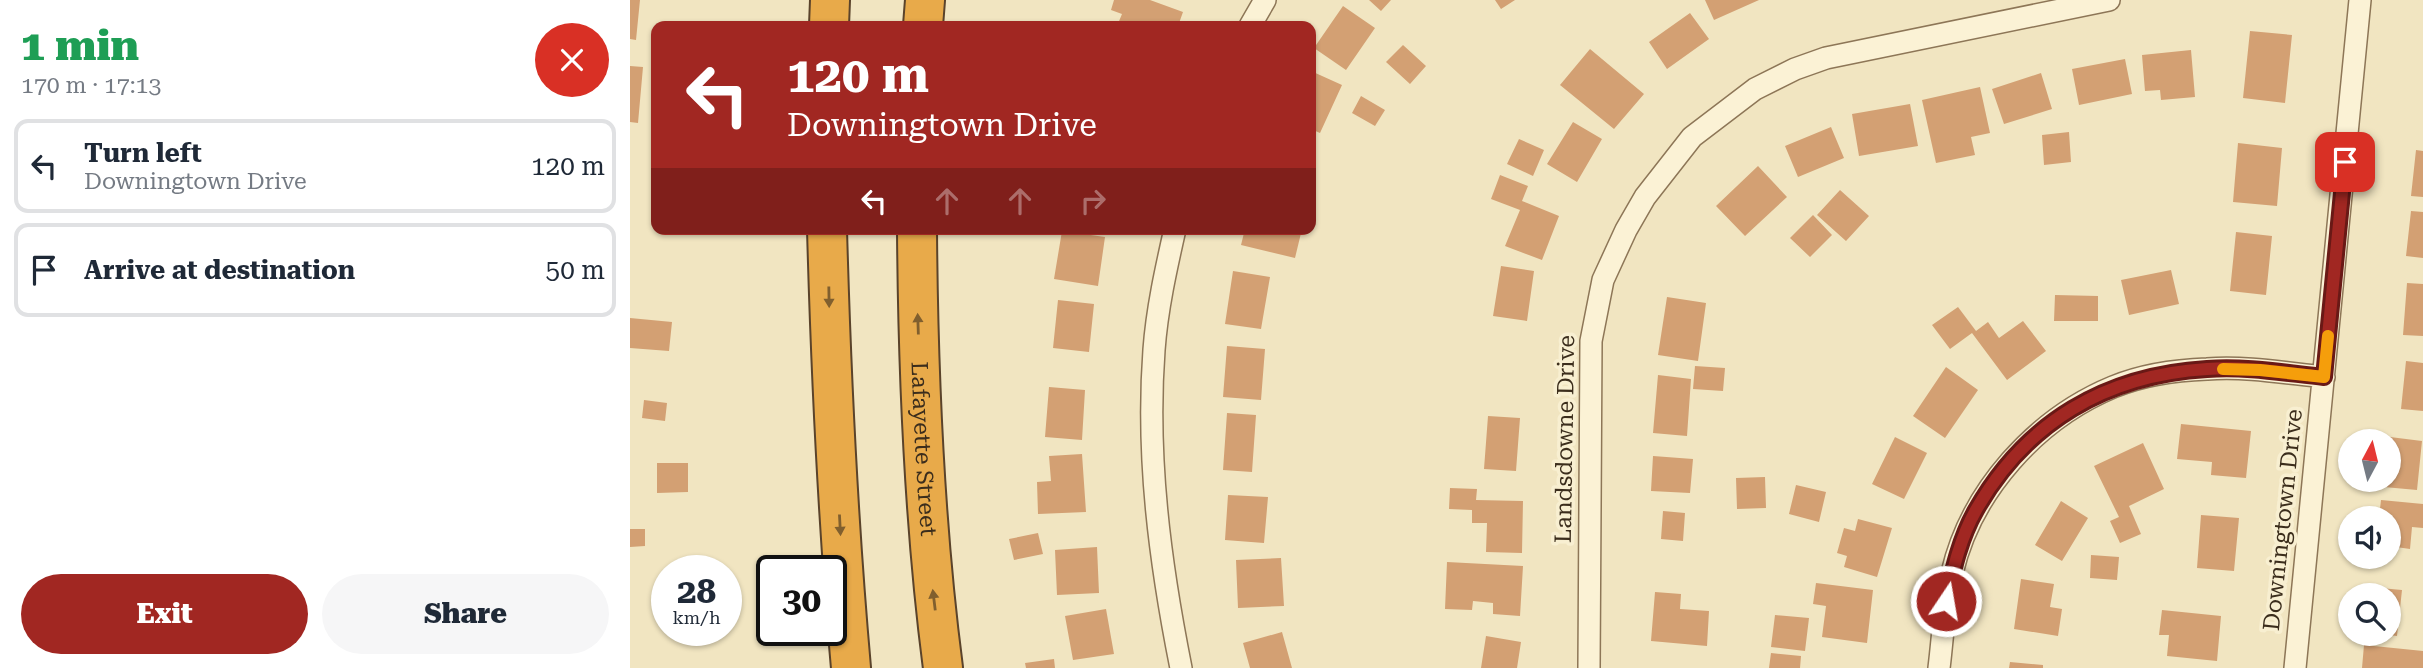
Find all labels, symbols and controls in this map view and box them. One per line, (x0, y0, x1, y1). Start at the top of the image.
text: 1 min (21, 21, 139, 70)
button: close (535, 23, 609, 97)
text: 120 m (787, 47, 929, 104)
icon: left (672, 49, 763, 140)
text: 170 m · 17:13 (21, 72, 161, 99)
text: Downingtown Drive (787, 106, 1097, 144)
pin (2315, 132, 2375, 192)
text: Turn left (84, 138, 202, 168)
icon: arrive (2326, 143, 2364, 181)
icon: left (25, 147, 63, 185)
text: 120 m (531, 151, 605, 181)
text: Downingtown Drive (84, 168, 307, 195)
icon: left (855, 182, 893, 220)
icon: ahead (928, 182, 966, 220)
icon: ahead (1001, 182, 1039, 220)
icon: right (1074, 182, 1112, 220)
icon: arrive (25, 251, 63, 289)
text: Arrive at destination (84, 255, 355, 285)
text: 50 m (546, 255, 605, 285)
one-way arrow (823, 287, 835, 309)
one-way arrow (913, 313, 924, 335)
street label: Landsdowne Drive (1550, 335, 1580, 543)
street label: Lafayette Street (906, 361, 943, 538)
street label: Downingtown Drive (2258, 408, 2308, 632)
north arrow (2338, 429, 2401, 492)
map controls (2338, 429, 2401, 646)
button: sound (2338, 506, 2401, 569)
one-way arrow (835, 514, 846, 536)
speed limit sign: 30 (756, 555, 847, 646)
position arrow (1909, 564, 1983, 638)
text: 28 (677, 571, 716, 612)
button: Exit (21, 574, 308, 654)
button: Share (322, 574, 609, 654)
button: search (2338, 583, 2401, 646)
one-way arrow (929, 589, 940, 611)
text: km/h (672, 607, 721, 628)

